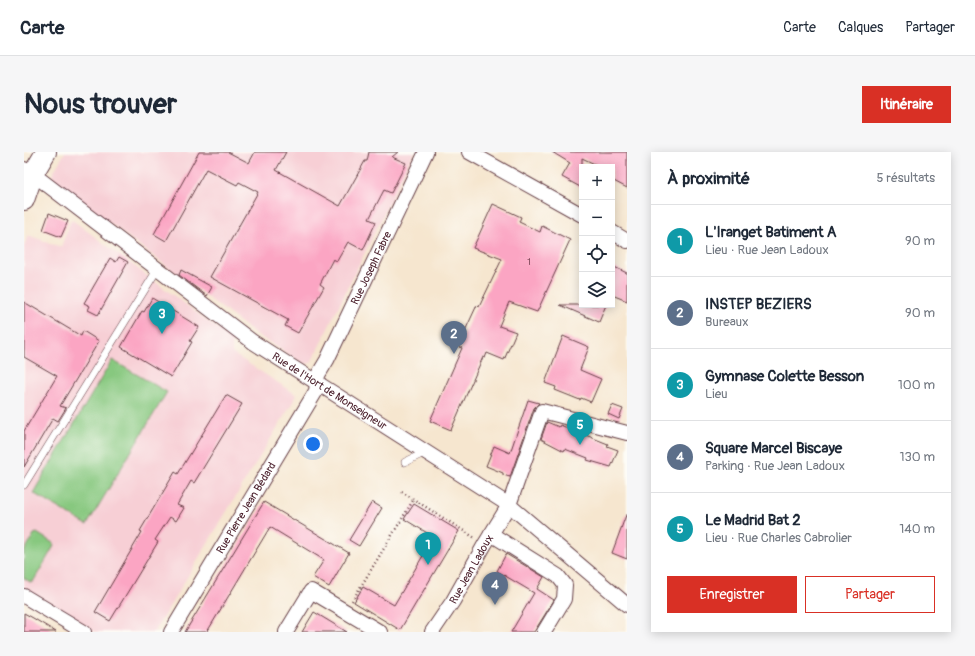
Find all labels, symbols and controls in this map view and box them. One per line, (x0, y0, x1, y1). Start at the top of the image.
text: Carte (20, 16, 64, 40)
text: Carte (783, 19, 816, 36)
text: Calques (838, 19, 883, 36)
text: Partager (905, 19, 955, 36)
button: Itinéraire (862, 86, 951, 123)
text: Nous trouver (24, 87, 177, 122)
map controls (579, 164, 615, 308)
button: + (579, 164, 615, 200)
text: À proximité (667, 168, 750, 189)
text: 5 résultats (876, 170, 935, 186)
button: − (579, 200, 615, 236)
text: L'Iranget Batiment A (705, 223, 836, 242)
street label: Rue Joseph Fabre (348, 229, 395, 307)
text: 1 (677, 233, 683, 249)
text: 90 m (905, 233, 935, 249)
button: locate (579, 236, 615, 272)
text: Lieu · Rue Jean Ladoux (705, 242, 829, 258)
house number: 1 (527, 257, 531, 268)
button: layers (579, 272, 615, 308)
text: INSTEP BEZIERS (705, 295, 812, 314)
pin: 3 (149, 301, 175, 334)
text: 2 (676, 305, 684, 321)
text: 90 m (905, 305, 935, 321)
text: Bureaux (705, 314, 749, 330)
pin: 2 (441, 321, 467, 354)
street label: Rue de l'Hort de Monseigneur (270, 350, 389, 433)
text: Gymnase Colette Besson (705, 367, 864, 386)
text: 3 (676, 377, 684, 393)
text: 100 m (898, 377, 935, 393)
text: Lieu (705, 386, 728, 402)
pin: 5 (567, 412, 593, 445)
your location (303, 434, 323, 454)
text: Square Marcel Biscaye (705, 439, 842, 458)
text: 4 (676, 449, 684, 465)
text: 130 m (899, 449, 935, 465)
text: Parking · Rue Jean Ladoux (705, 458, 845, 474)
street label: Rue Pierre Jean Bédard (214, 460, 279, 556)
text: Le Madrid Bat 2 (705, 511, 801, 530)
text: 5 (676, 521, 684, 537)
text: 140 m (899, 521, 935, 537)
text: Lieu · Rue Charles Cabrolier (705, 530, 852, 546)
pin: 1 (415, 532, 441, 565)
street label: Rue Jean Ladoux (447, 532, 496, 606)
pin: 4 (482, 572, 508, 605)
button: Enregistrer (667, 576, 797, 613)
button: Partager (805, 576, 935, 613)

